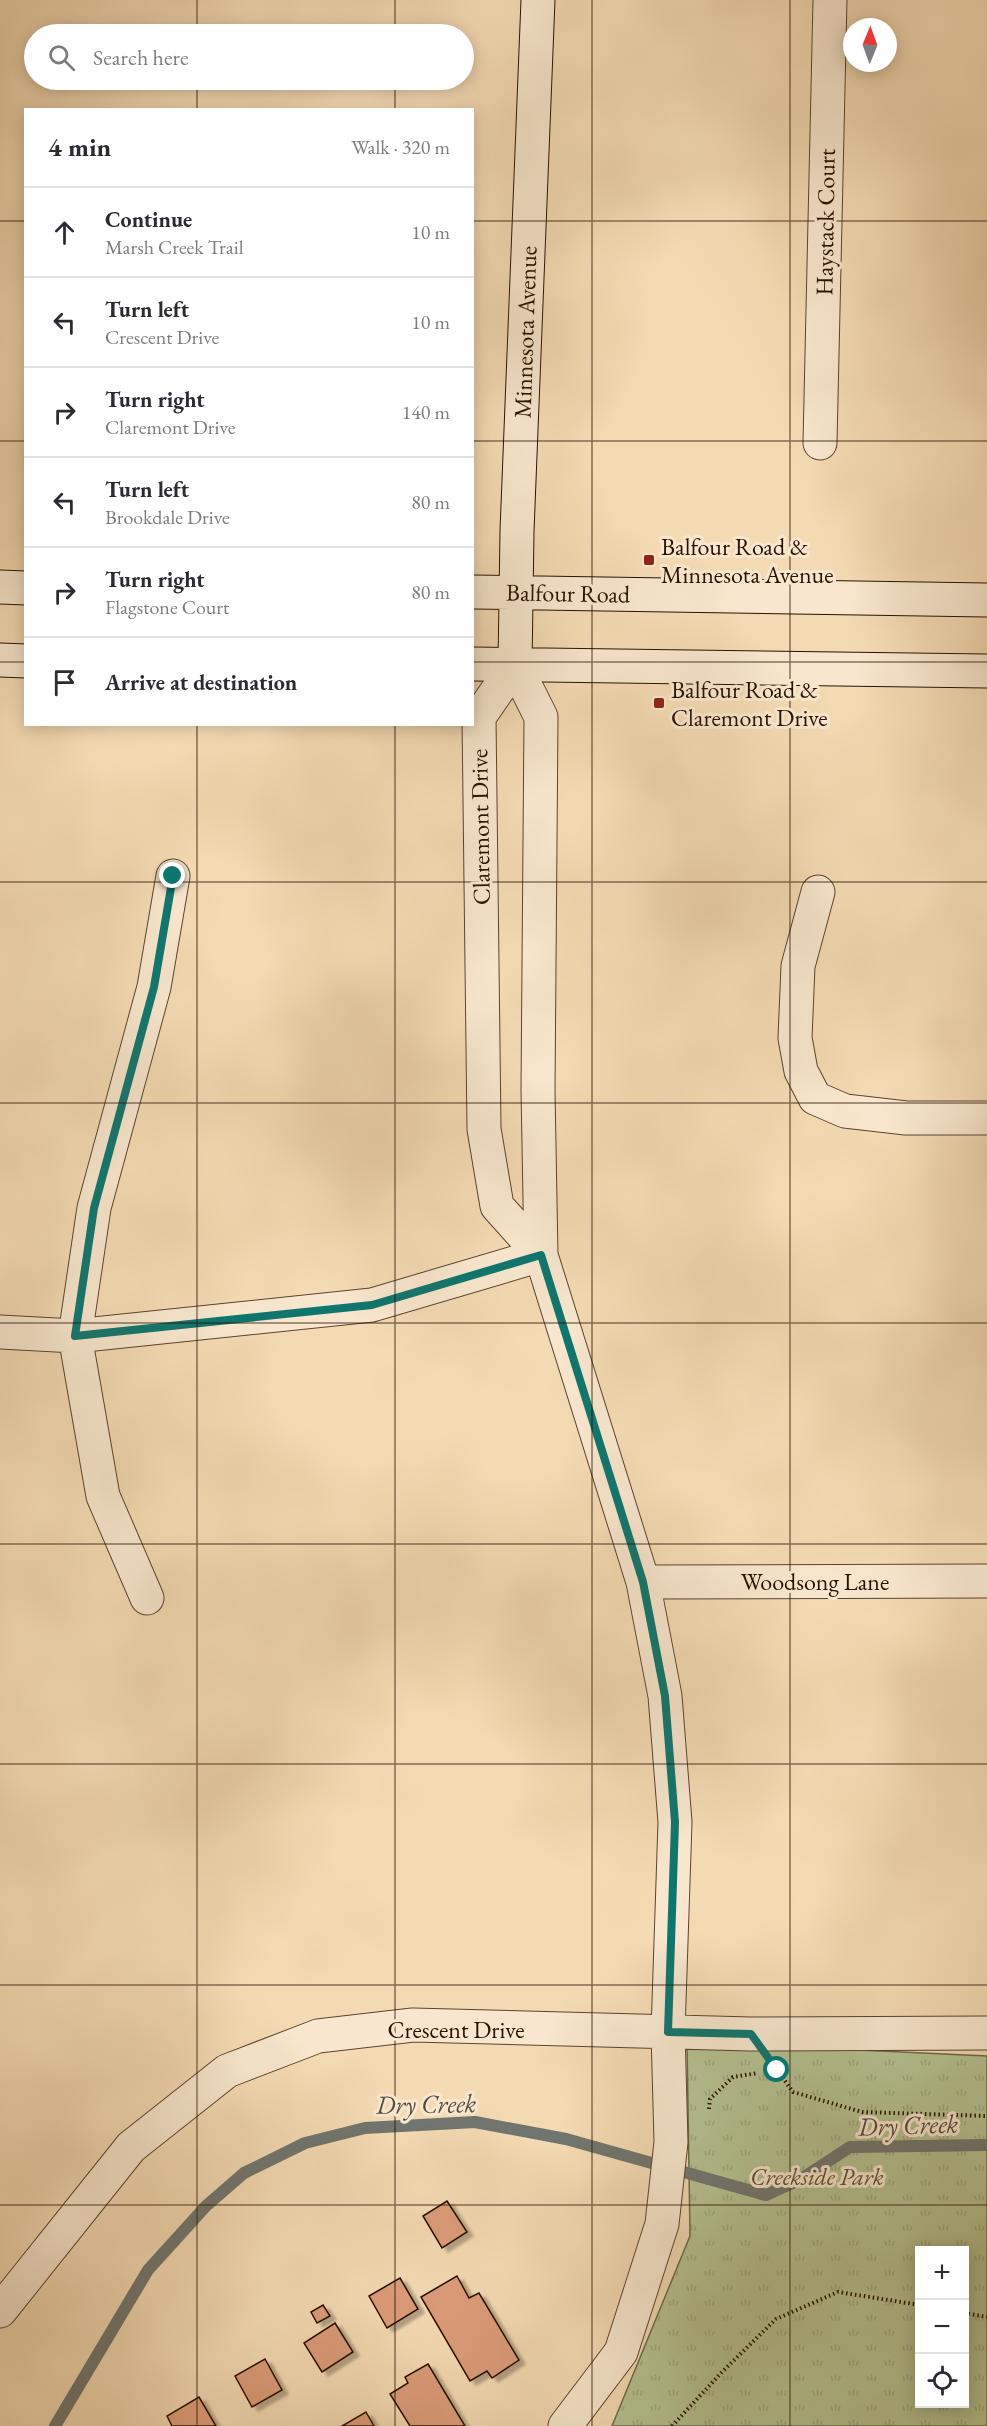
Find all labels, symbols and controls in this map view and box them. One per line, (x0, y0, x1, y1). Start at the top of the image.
north arrow (843, 18, 897, 72)
search box (24, 24, 474, 90)
icon: search (45, 41, 78, 74)
text: Search here (93, 43, 188, 72)
text: 4 min (48, 130, 111, 164)
text: Walk · 320 m (351, 134, 450, 160)
street label: Haystack Court (808, 148, 842, 296)
text: Continue (105, 205, 192, 234)
icon: ahead (48, 216, 81, 249)
text: 10 m (411, 219, 450, 245)
text: Marsh Creek Trail (105, 234, 243, 260)
street label: Minnesota Avenue (506, 245, 544, 419)
text: Turn left (105, 295, 189, 324)
icon: left (48, 306, 81, 339)
text: 10 m (411, 309, 450, 335)
text: Crescent Drive (105, 324, 219, 350)
text: Turn right (105, 385, 204, 414)
icon: right (48, 396, 81, 429)
text: 140 m (402, 399, 450, 425)
text: Claremont Drive (105, 414, 235, 440)
text: Turn left (105, 475, 189, 504)
icon: left (48, 486, 81, 519)
text: 80 m (411, 489, 450, 515)
text: Brookdale Drive (105, 504, 230, 530)
place label: Balfour Road & Minnesota Avenue (661, 531, 834, 590)
marker: Balfour Road & Minnesota Avenue (642, 553, 656, 567)
text: Turn right (105, 565, 204, 594)
icon: right (48, 576, 81, 609)
street label: Balfour Road (506, 576, 631, 610)
text: 80 m (411, 579, 450, 605)
text: Flagstone Court (105, 594, 229, 620)
icon: arrive (48, 666, 81, 699)
text: Arrive at destination (105, 668, 297, 697)
place label: Balfour Road & Claremont Drive (671, 674, 828, 733)
marker: Balfour Road & Claremont Drive (652, 696, 666, 710)
street label: Claremont Drive (463, 748, 497, 906)
route end (159, 862, 185, 888)
street label: Woodsong Lane (741, 1566, 889, 1597)
street label: Crescent Drive (387, 2014, 525, 2045)
route start (763, 2056, 789, 2082)
water label: Dry Creek (375, 2086, 477, 2122)
water label: Dry Creek (856, 2106, 959, 2144)
park label: Creekside Park (750, 2161, 884, 2192)
map controls (915, 2246, 969, 2408)
button: + (915, 2246, 969, 2300)
button: − (915, 2300, 969, 2354)
button: locate (915, 2354, 969, 2408)

